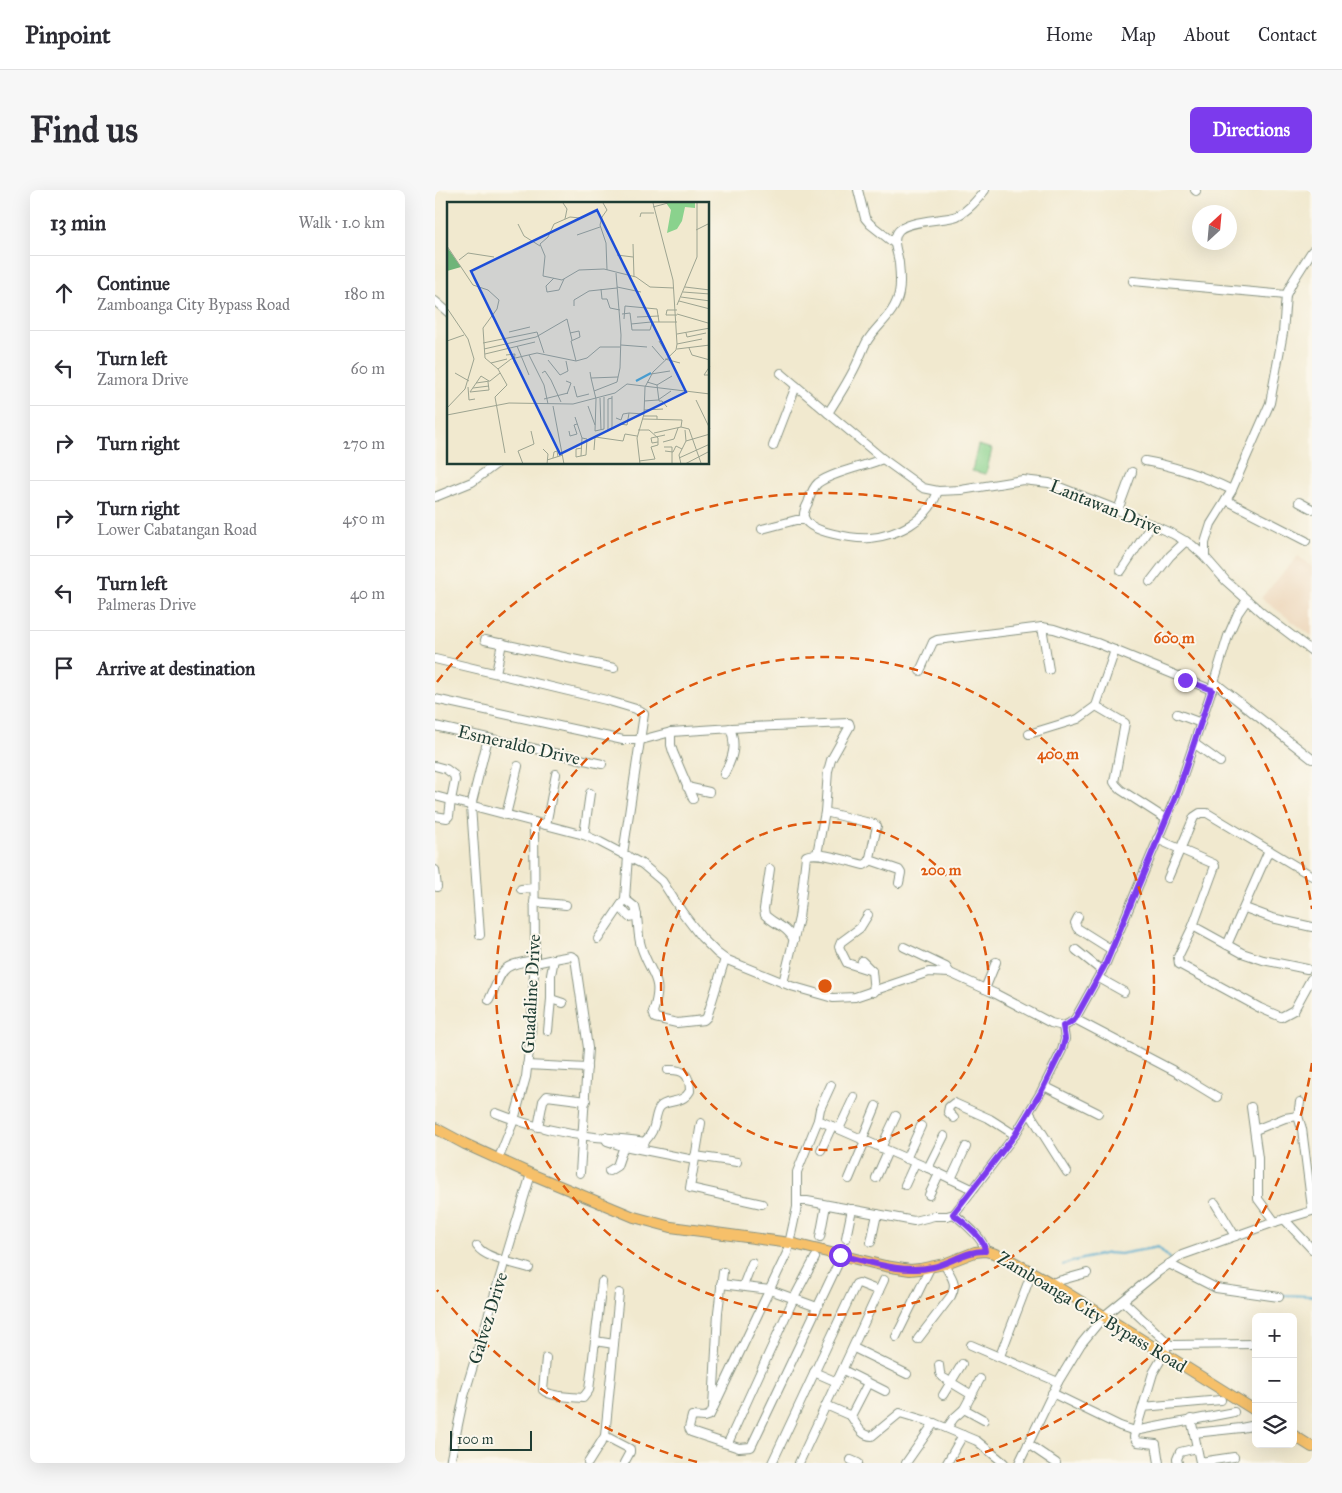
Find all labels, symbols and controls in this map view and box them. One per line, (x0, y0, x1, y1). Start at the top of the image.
text: Pinpoint (25, 20, 111, 50)
text: Home (1046, 24, 1093, 46)
text: Map (1121, 24, 1156, 46)
text: About (1184, 24, 1230, 46)
text: Contact (1258, 24, 1317, 46)
button: Directions (1190, 107, 1312, 153)
text: Find us (30, 109, 138, 152)
inset map (447, 202, 710, 465)
north arrow (1192, 205, 1237, 250)
text: 13 min (50, 210, 106, 236)
text: Walk · 1.0 km (298, 213, 385, 232)
text: Continue (97, 272, 170, 295)
icon: ahead (50, 279, 78, 307)
text: 180 m (344, 284, 385, 303)
text: Zamboanga City Bypass Road (97, 295, 290, 314)
text: Turn left (97, 347, 167, 370)
icon: left (50, 354, 78, 382)
text: 60 m (351, 359, 385, 378)
text: Zamora Drive (97, 370, 188, 389)
icon: right (50, 429, 78, 457)
text: Turn right (97, 432, 180, 455)
text: 270 m (343, 434, 385, 453)
street label: Lantawan Drive (1047, 475, 1165, 539)
text: Turn right (97, 497, 180, 520)
icon: right (50, 504, 78, 532)
text: 450 m (342, 509, 385, 528)
text: Lower Cabatangan Road (97, 520, 257, 539)
text: Turn left (97, 572, 167, 595)
icon: left (50, 579, 78, 607)
text: 40 m (350, 584, 385, 603)
text: Palmeras Drive (97, 595, 196, 614)
text: 600 m (1154, 629, 1195, 647)
icon: arrive (50, 654, 78, 682)
text: Arrive at destination (97, 657, 255, 680)
route end (1174, 669, 1197, 692)
street label: Esmeraldo Drive (456, 720, 582, 770)
text: 400 m (1037, 745, 1079, 764)
text: 200 m (921, 861, 962, 879)
street label: Guadaline Drive (517, 934, 545, 1054)
centre of rings (816, 977, 834, 995)
route start (829, 1244, 852, 1267)
street label: Zamboanga City Bypass Road (993, 1247, 1191, 1378)
street label: Galvez Drive (464, 1269, 512, 1367)
map controls (1252, 1313, 1297, 1448)
button: + (1252, 1313, 1297, 1358)
button: − (1252, 1358, 1297, 1403)
button: layers (1252, 1403, 1297, 1448)
scale bar (450, 1428, 533, 1451)
text: 100 m (457, 1431, 494, 1448)

